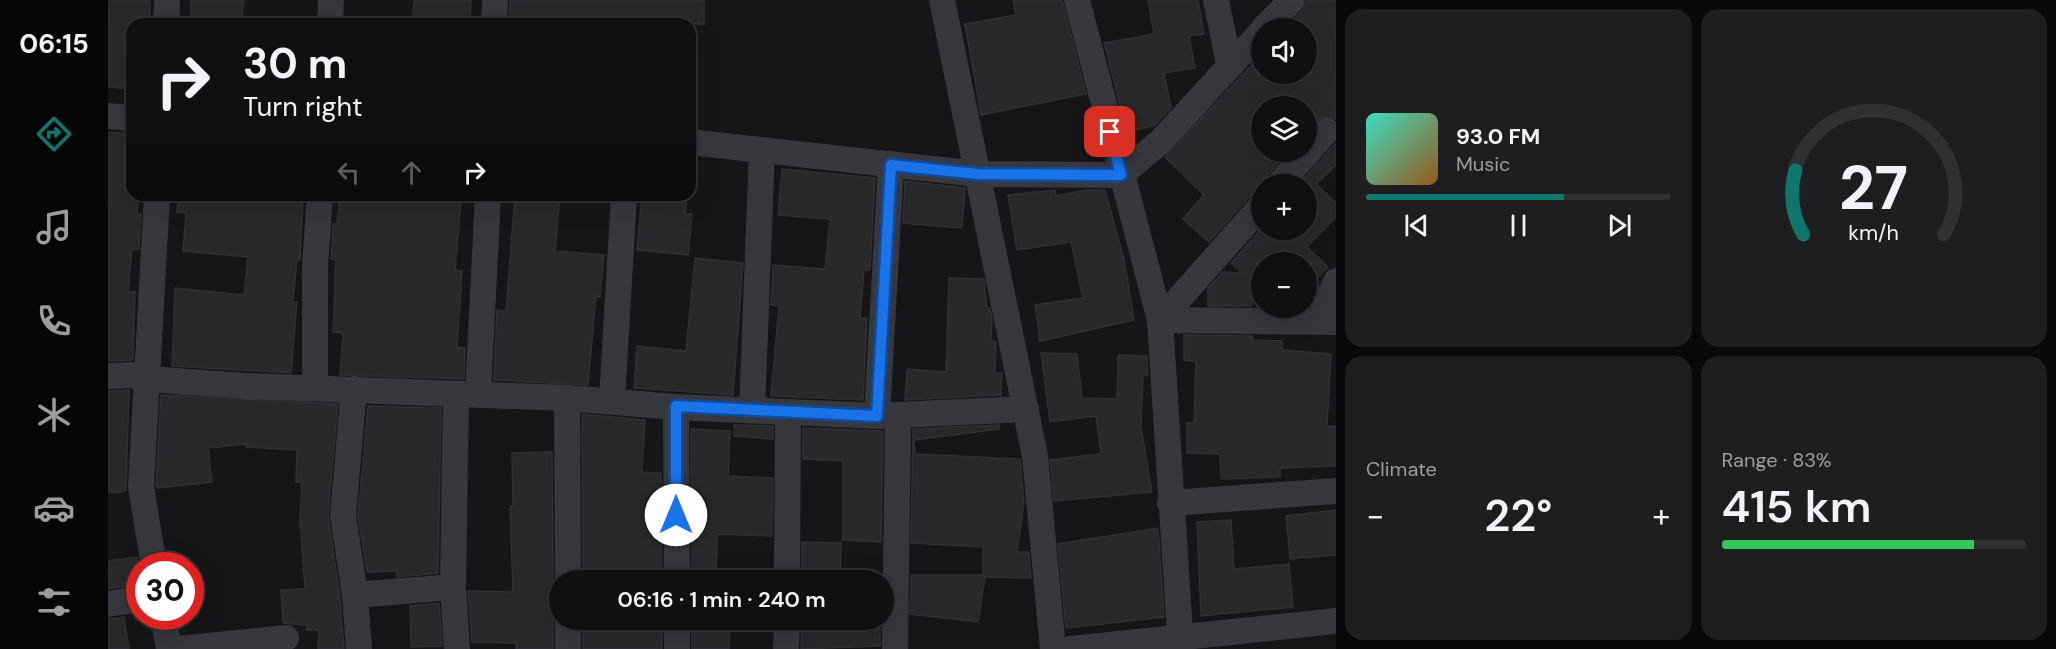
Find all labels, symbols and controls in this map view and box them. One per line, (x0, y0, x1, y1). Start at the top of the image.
map controls (1251, 18, 1317, 318)
button: sound (1251, 18, 1317, 84)
text: 06:15 (19, 26, 89, 61)
text: 30 m (243, 36, 347, 91)
icon: right (144, 42, 222, 120)
text: Turn right (243, 89, 363, 124)
button: layers (1251, 96, 1317, 162)
pin (1084, 106, 1135, 157)
icon: directions (33, 113, 75, 155)
icon: arrive (1093, 115, 1126, 148)
text: 93.0 FM (1456, 122, 1540, 151)
text: 27 (1839, 147, 1908, 228)
text: Music (1456, 151, 1511, 177)
icon: left (332, 156, 365, 189)
icon: ahead (395, 156, 428, 189)
icon: right (458, 156, 491, 189)
button: + (1251, 174, 1317, 240)
icon: music (33, 206, 75, 248)
icon: previous (1400, 209, 1433, 242)
icon: pause (1502, 209, 1535, 242)
icon: next (1603, 209, 1636, 242)
text: km/h (1848, 219, 1899, 247)
button: − (1251, 252, 1317, 318)
icon: phone (33, 300, 75, 342)
icon: climate (33, 394, 75, 436)
text: Range · 83% (1722, 447, 1832, 473)
text: Climate (1366, 456, 1437, 482)
text: 415 km (1722, 477, 1871, 536)
position arrow (644, 483, 708, 547)
text: 22° (1484, 486, 1552, 545)
icon: car (33, 487, 75, 529)
text: − (1366, 494, 1384, 537)
text: + (1652, 494, 1671, 537)
speed limit sign: 30 (126, 552, 204, 630)
icon: filters (33, 581, 75, 623)
text: 06:16 · 1 min · 240 m (617, 585, 826, 614)

